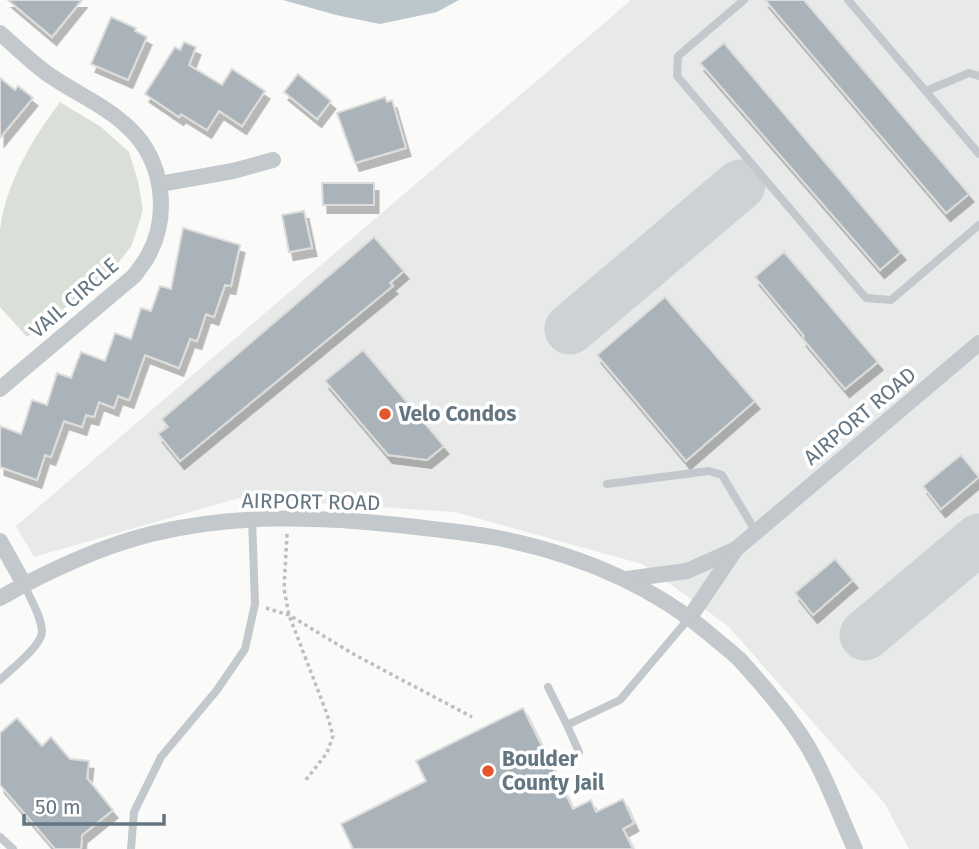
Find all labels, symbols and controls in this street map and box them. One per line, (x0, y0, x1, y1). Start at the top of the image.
street label: VAIL CIRCLE (24, 252, 124, 344)
street label: AIRPORT ROAD (798, 361, 922, 471)
place label: Velo Condos (398, 401, 516, 427)
marker: Velo Condos (377, 406, 393, 422)
street label: AIRPORT ROAD (241, 488, 381, 516)
place label: Boulder County Jail (502, 746, 605, 796)
marker: Boulder County Jail (480, 763, 496, 779)
scale bar (24, 782, 164, 826)
text: 50 m (35, 794, 81, 820)

